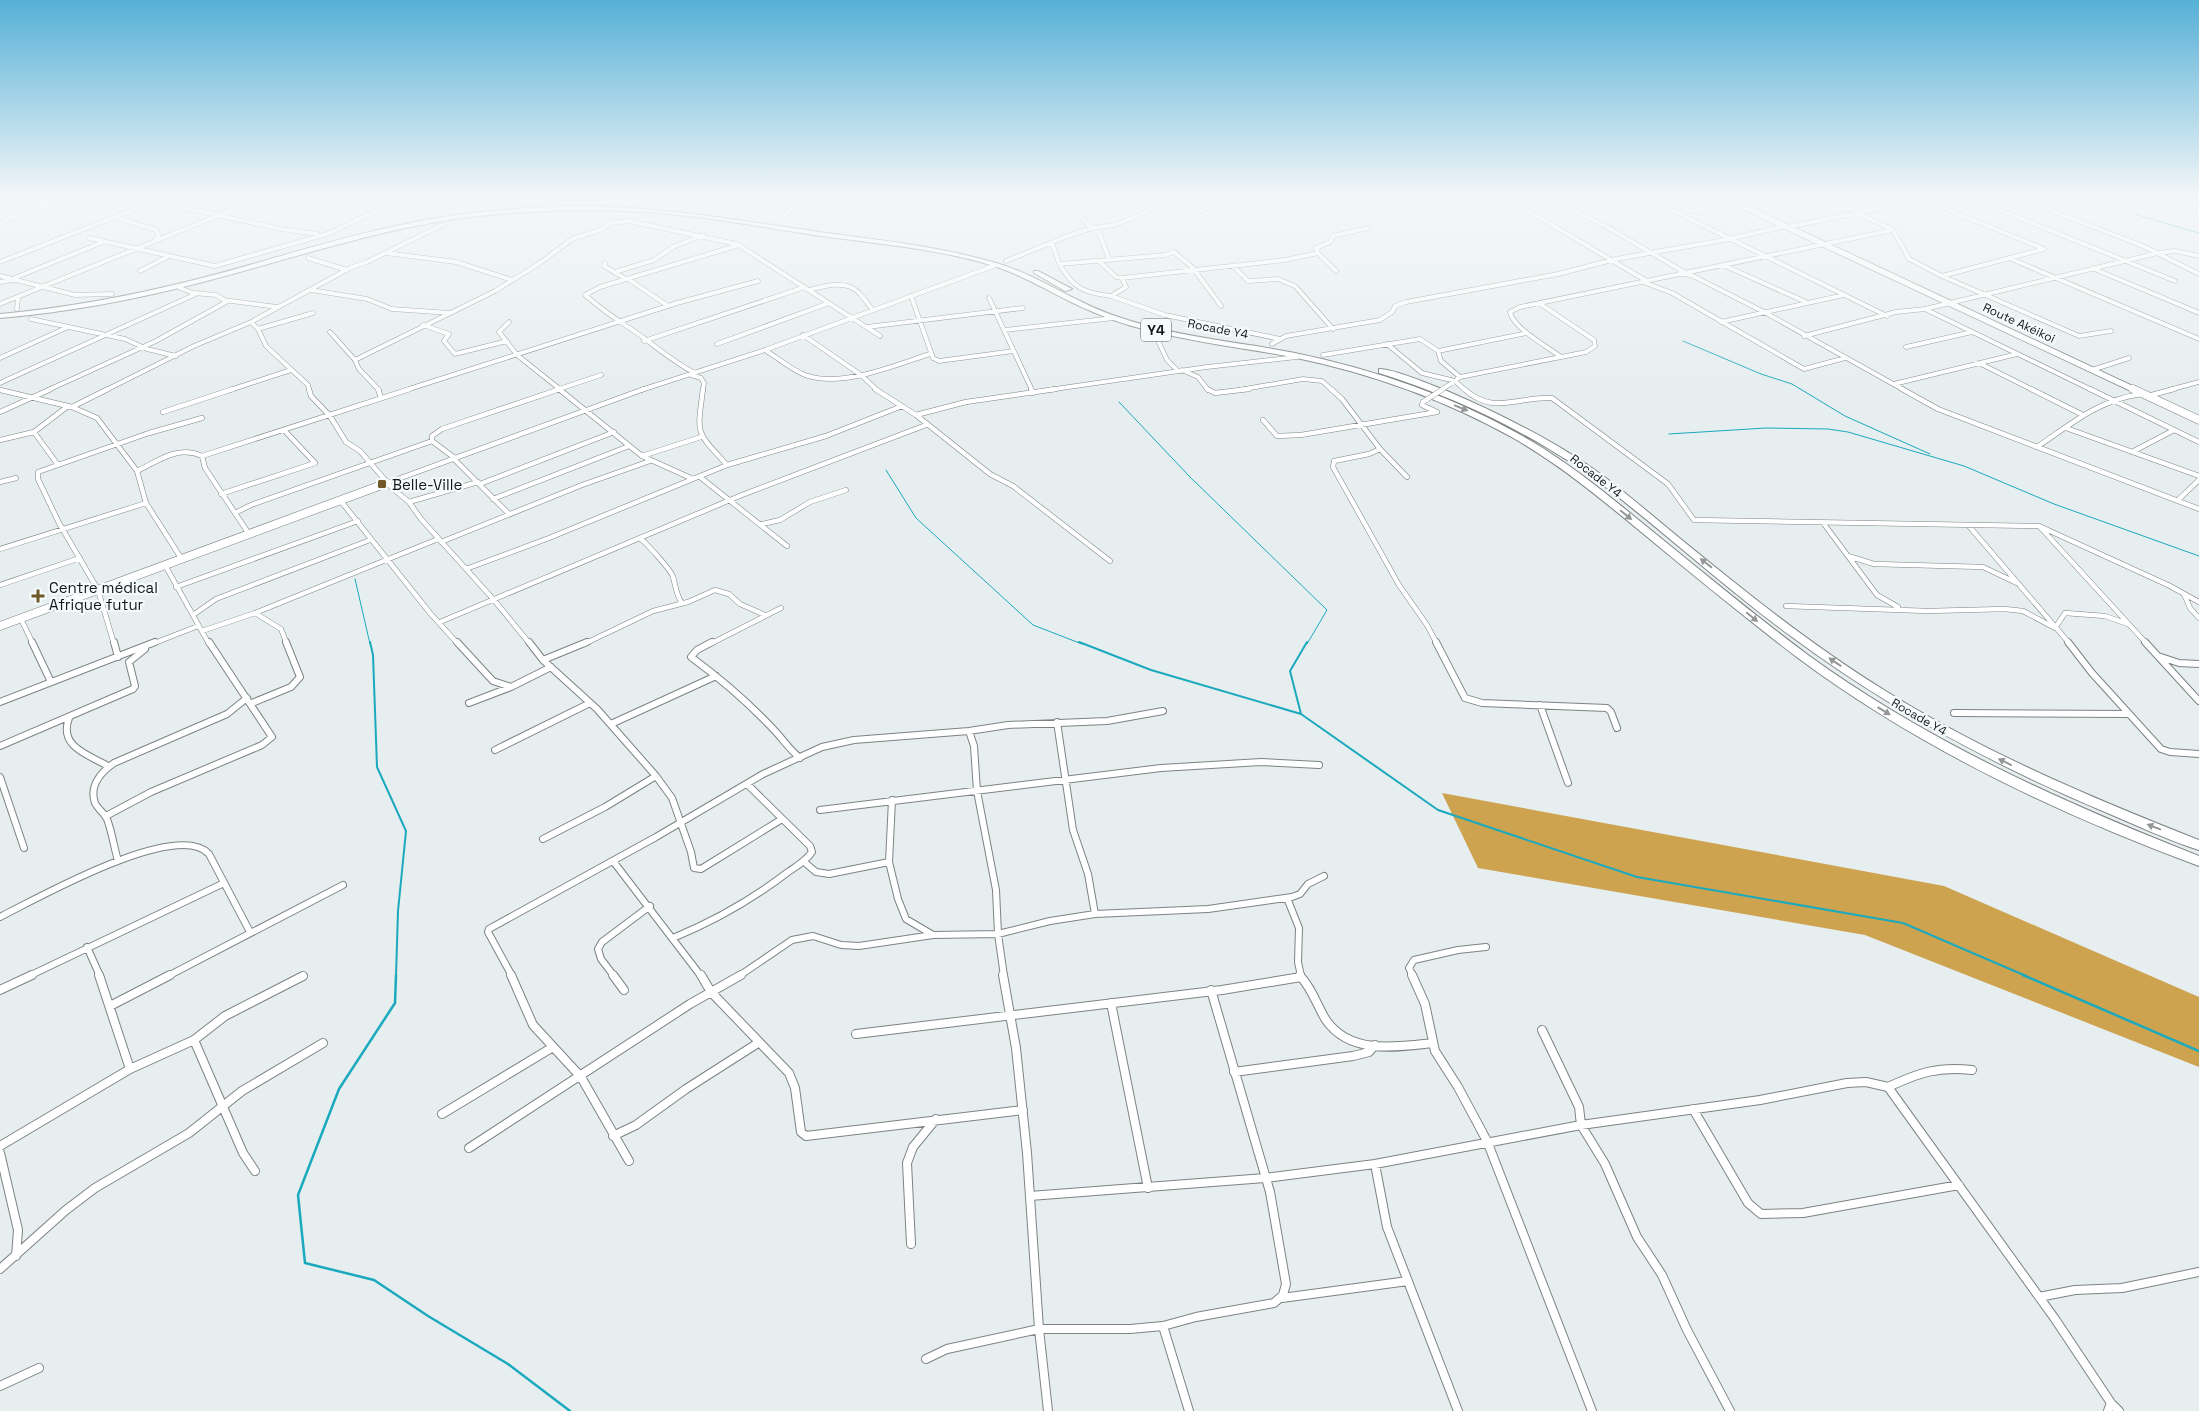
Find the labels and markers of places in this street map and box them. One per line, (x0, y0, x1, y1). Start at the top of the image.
place label: Belle-Ville (392, 475, 462, 494)
marker: Belle-Ville (376, 478, 388, 490)
place label: Centre médical Afrique futur (49, 578, 158, 614)
marker: Centre médical Afrique futur (31, 589, 45, 603)

